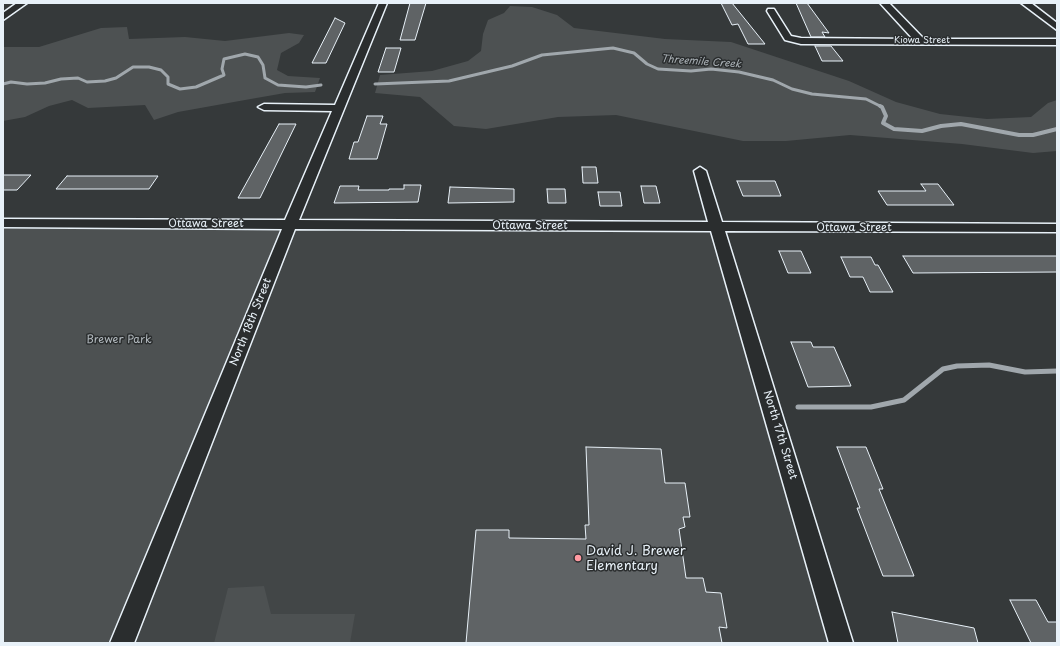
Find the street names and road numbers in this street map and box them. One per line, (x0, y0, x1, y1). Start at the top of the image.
street label: Kiowa Street (894, 36, 950, 46)
street label: Ottawa Street (168, 217, 244, 231)
street label: Ottawa Street (492, 219, 568, 233)
street label: Ottawa Street (816, 221, 892, 235)
street label: North 18th Street (227, 276, 275, 368)
street label: North 17th Street (760, 389, 800, 481)

